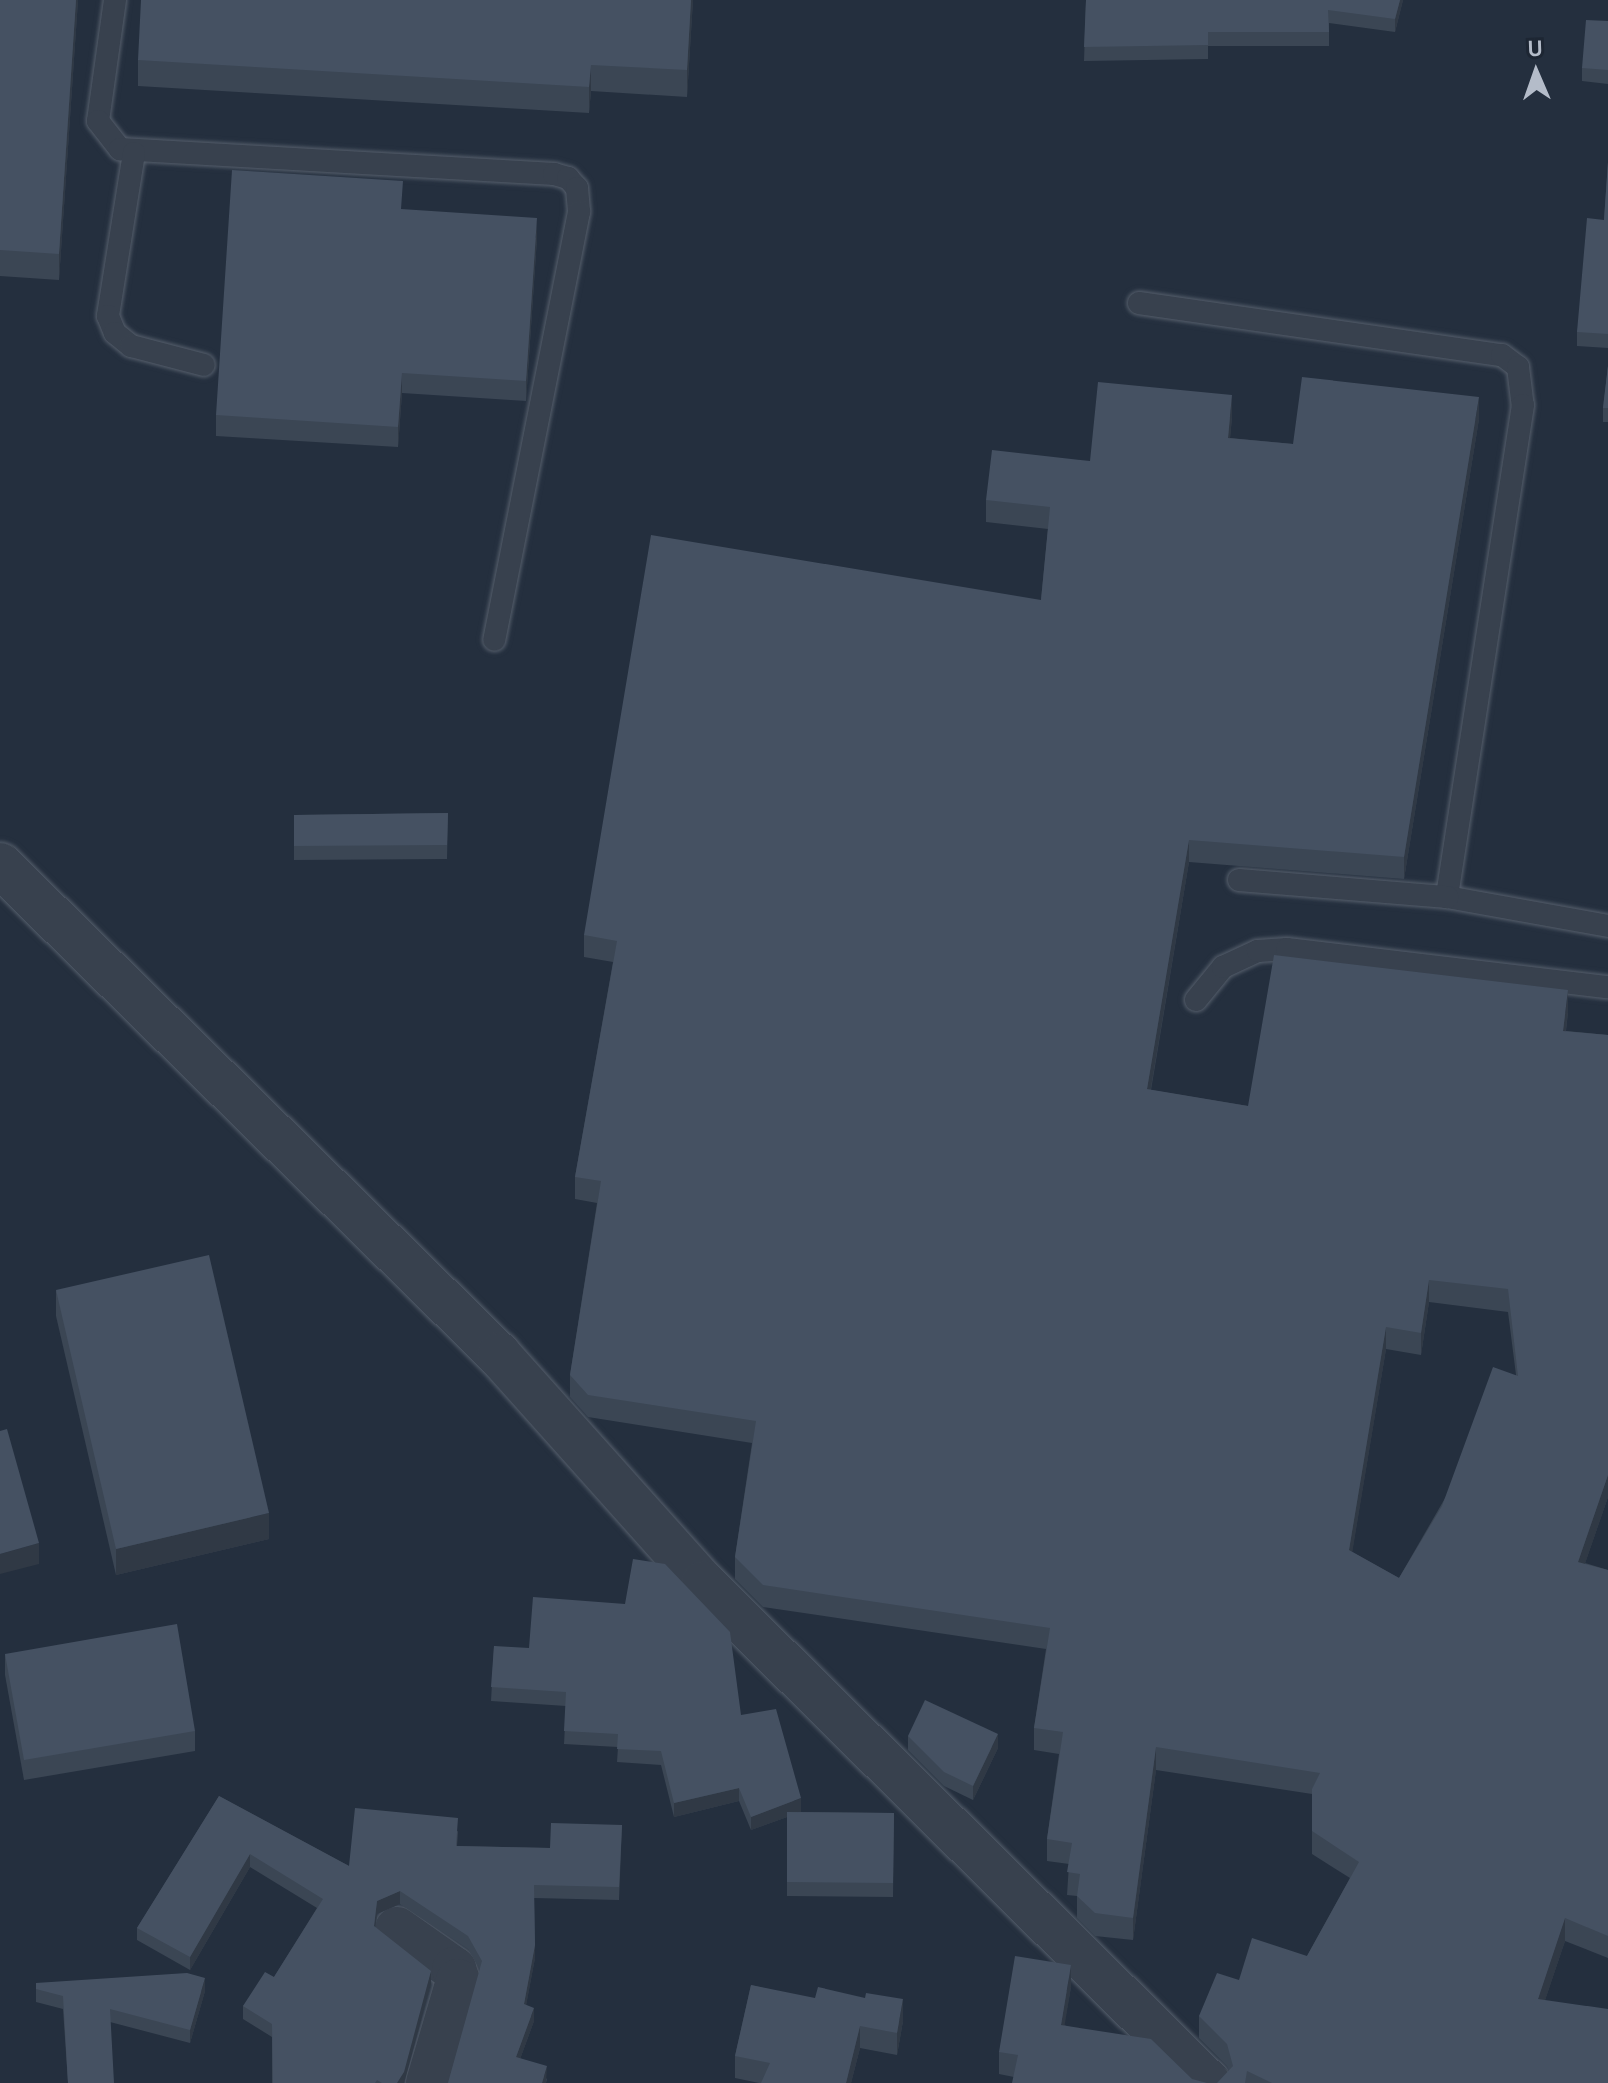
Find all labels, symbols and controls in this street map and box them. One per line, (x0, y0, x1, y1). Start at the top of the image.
north arrow (1496, 32, 1576, 112)
text: U (1527, 34, 1543, 62)

